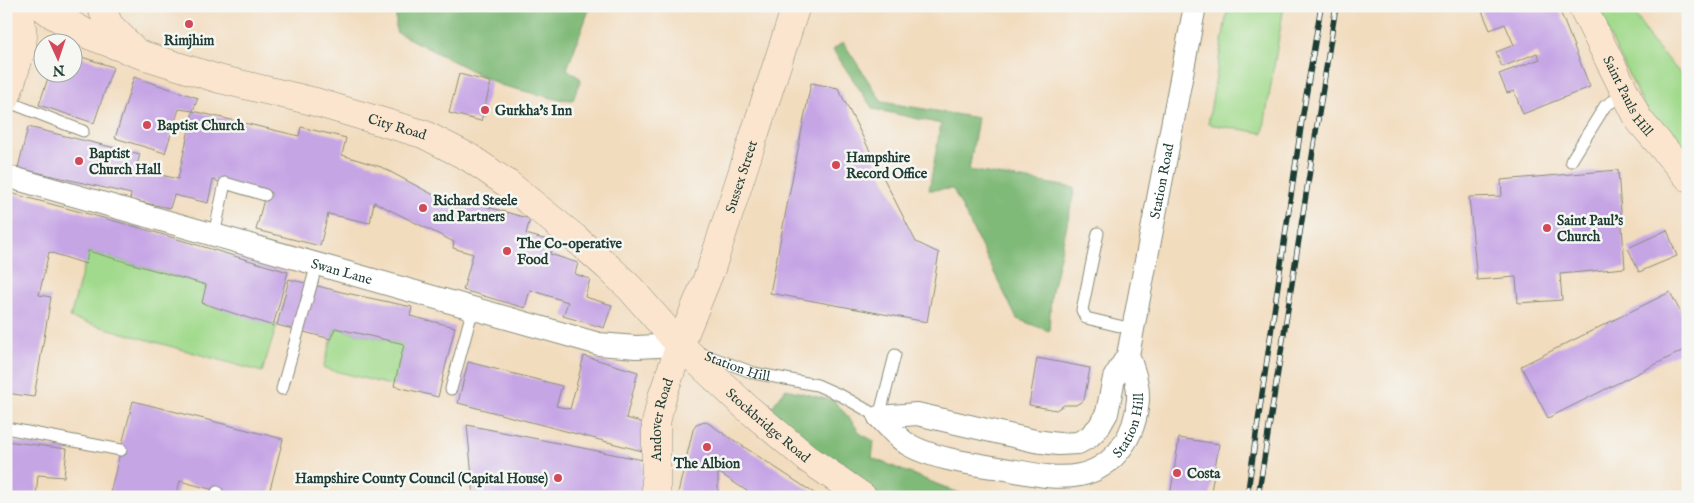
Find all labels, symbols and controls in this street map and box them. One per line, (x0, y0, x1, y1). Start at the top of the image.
marker: Rimjhim (183, 18, 195, 30)
north arrow (32, 32, 82, 82)
place label: Rimjhim (164, 32, 214, 50)
street label: Saint Pauls Hill (1598, 53, 1657, 140)
text: N (52, 61, 66, 79)
place label: Gurkha's Inn (495, 102, 573, 120)
marker: Gurkha's Inn (479, 104, 491, 116)
street label: City Road (366, 110, 429, 145)
place label: Baptist Church (157, 117, 245, 135)
marker: Baptist Church (141, 119, 153, 131)
street label: Sussex Street (722, 138, 762, 215)
street label: Station Road (1146, 142, 1179, 220)
place label: Baptist Church Hall (89, 145, 162, 179)
place label: Hampshire Record Office (846, 149, 928, 183)
marker: Baptist Church Hall (73, 155, 85, 167)
marker: Hampshire Record Office (830, 159, 842, 171)
place label: Richard Steele and Partners (433, 192, 518, 226)
marker: Richard Steele and Partners (417, 202, 429, 214)
place label: Saint Paul's Church (1557, 212, 1623, 246)
marker: Saint Paul's Church (1541, 222, 1553, 234)
place label: The Co-operative Food (516, 235, 623, 269)
marker: The Co-operative Food (501, 245, 513, 257)
street label: Swan Lane (309, 255, 375, 289)
street label: Station Hill (702, 348, 772, 386)
street label: Andover Road (648, 375, 678, 462)
street label: Stockbridge Road (722, 385, 814, 467)
street label: Station Hill (1109, 393, 1148, 462)
marker: The Albion (701, 441, 713, 453)
place label: The Albion (673, 455, 741, 473)
place label: Costa (1187, 465, 1221, 483)
marker: Costa (1171, 467, 1183, 479)
place label: Hampshire County Council (Capital House) (295, 470, 548, 488)
marker: Hampshire County Council (Capital House) (552, 472, 564, 484)

